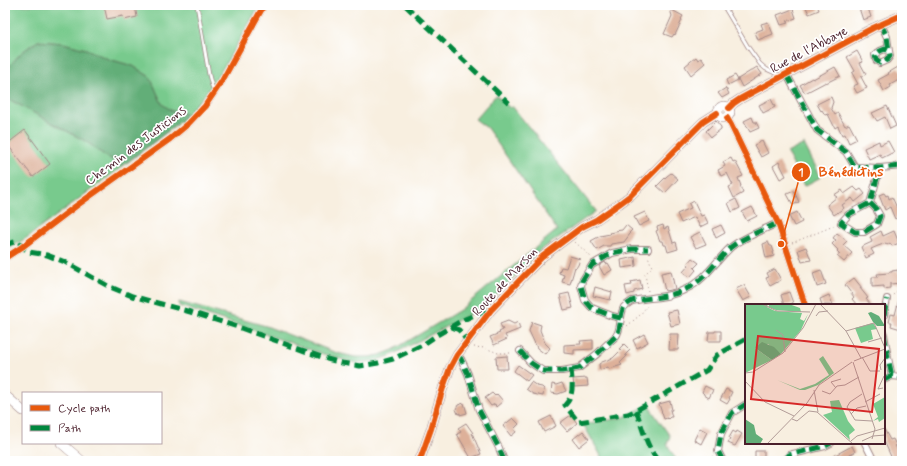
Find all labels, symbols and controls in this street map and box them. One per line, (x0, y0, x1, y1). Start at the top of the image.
street label: Rue de l'Abbaye (767, 22, 851, 78)
street label: Chemin des Justicions (82, 102, 190, 190)
callout: Bénédictins (791, 159, 892, 185)
text: Bénédictins (819, 163, 884, 181)
text: 1 (798, 165, 804, 181)
street label: Route de Marson (469, 244, 541, 320)
inset map (745, 304, 885, 444)
legend (22, 392, 162, 444)
text: Cycle path (58, 401, 110, 417)
text: Path (58, 421, 81, 437)

